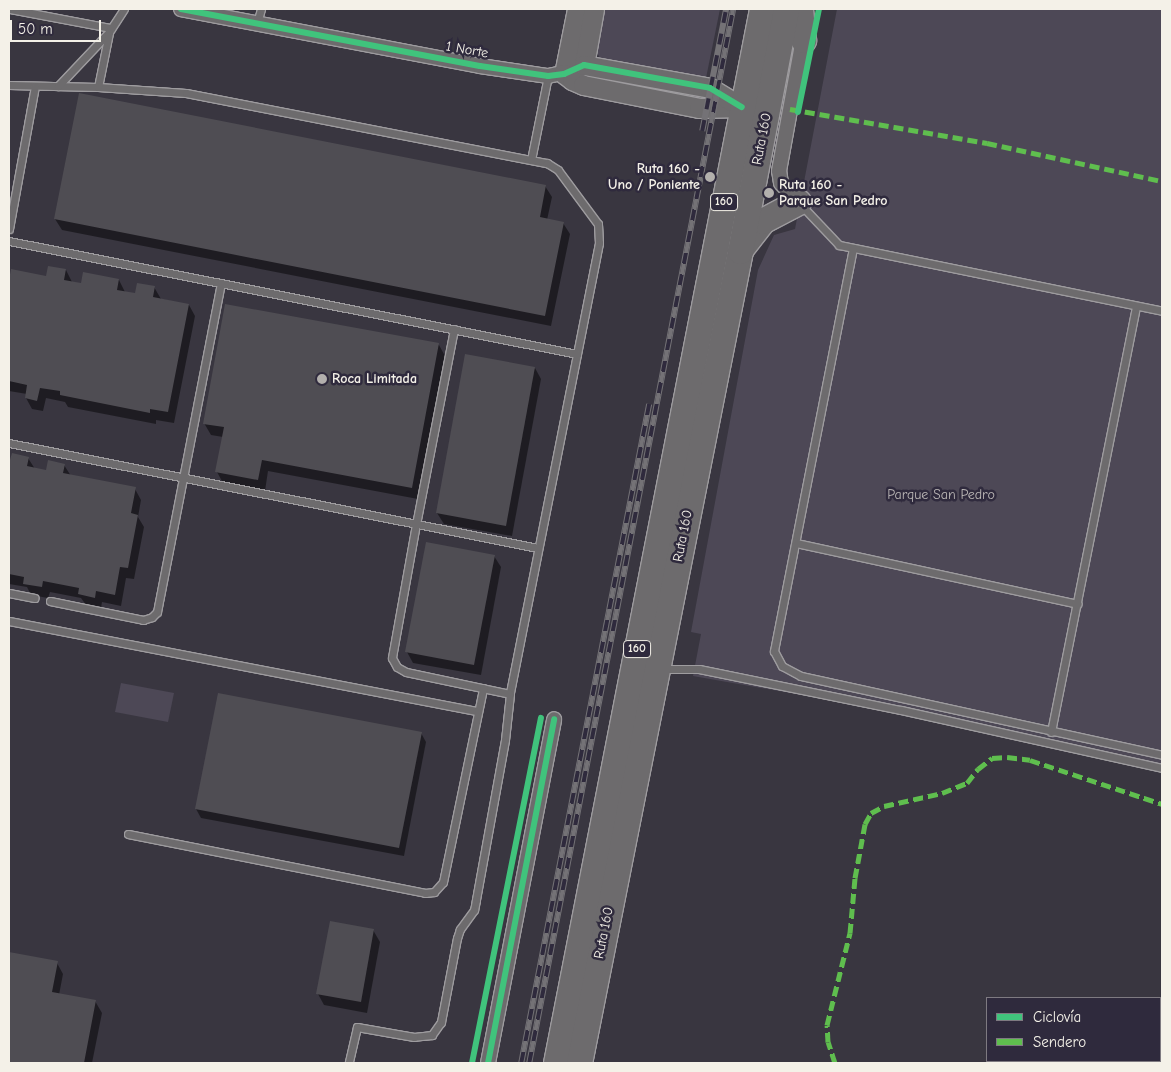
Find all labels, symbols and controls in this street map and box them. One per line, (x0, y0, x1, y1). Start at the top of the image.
scale bar (12, 10, 104, 42)
text: 50 m (18, 20, 53, 38)
street label: 1 Norte (444, 38, 490, 62)
street label: Ruta 160 (749, 112, 775, 166)
place label: Ruta 160 - Uno / Poniente (608, 161, 700, 193)
marker: Ruta 160 - Uno / Poniente (704, 171, 716, 183)
place label: Ruta 160 - Parque San Pedro (779, 177, 888, 210)
marker: Ruta 160 - Parque San Pedro (763, 187, 775, 199)
road number: 160 (709, 192, 739, 212)
place label: Roca Limitada (332, 371, 417, 387)
marker: Roca Limitada (316, 373, 328, 385)
park label: Parque San Pedro (887, 487, 995, 503)
street label: Ruta 160 (670, 509, 696, 563)
road number: 160 (622, 640, 652, 659)
street label: Ruta 160 (591, 906, 617, 960)
legend (986, 997, 1161, 1062)
text: Ciclovía (1033, 1008, 1081, 1026)
text: Sendero (1033, 1033, 1086, 1051)

